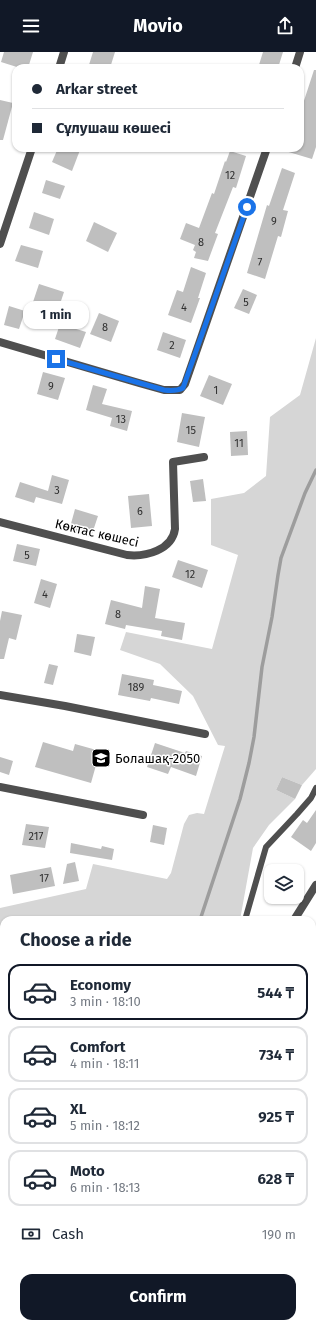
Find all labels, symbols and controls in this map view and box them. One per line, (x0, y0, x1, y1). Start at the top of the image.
icon: menu (20, 15, 42, 37)
text: Movio (133, 15, 183, 37)
icon: share (274, 15, 296, 37)
text: Arkar street (56, 80, 138, 98)
text: Сұлушаш көшесі (56, 119, 171, 137)
house number: 12 (225, 169, 235, 182)
route start (238, 198, 256, 216)
house number: 9 (271, 215, 277, 228)
house number: 8 (198, 236, 204, 249)
house number: 7 (258, 256, 263, 269)
house number: 5 (243, 296, 249, 309)
callout: 1 min (23, 301, 89, 329)
house number: 4 (181, 301, 187, 314)
text: 1 min (40, 307, 72, 322)
house number: 8 (102, 321, 108, 334)
house number: 2 (169, 339, 175, 352)
route end (47, 350, 65, 368)
house number: 9 (48, 380, 54, 393)
house number: 1 (214, 384, 218, 397)
house number: 13 (116, 413, 126, 426)
house number: 15 (186, 424, 197, 437)
house number: 11 (234, 437, 244, 450)
house number: 3 (54, 484, 60, 497)
house number: 6 (137, 505, 143, 518)
street label: Көктас көшесі (54, 516, 140, 550)
house number: 5 (24, 549, 30, 562)
house number: 12 (185, 568, 195, 581)
house number: 4 (42, 588, 48, 601)
house number: 8 (115, 608, 121, 621)
house number: 189 (128, 681, 144, 694)
school or university icon: Болашақ-2050 (90, 747, 112, 769)
place label: Болашақ-2050 (115, 751, 200, 766)
house number: 217 (29, 830, 44, 843)
map controls (264, 864, 304, 904)
button: layers (264, 864, 304, 904)
house number: 17 (39, 872, 49, 885)
text: Choose a ride (20, 929, 132, 951)
icon: car (22, 974, 58, 1010)
text: Economy (70, 976, 131, 994)
text: 544 ₸ (257, 984, 294, 1002)
text: 3 min · 18:10 (70, 994, 141, 1009)
icon: car (22, 1036, 58, 1072)
text: Comfort (70, 1038, 126, 1056)
text: 734 ₸ (259, 1046, 294, 1064)
text: 4 min · 18:11 (70, 1056, 139, 1071)
icon: car (22, 1098, 58, 1134)
text: XL (70, 1100, 86, 1118)
text: 925 ₸ (258, 1108, 294, 1126)
text: 5 min · 18:12 (70, 1118, 140, 1133)
icon: car (22, 1160, 58, 1196)
text: Moto (70, 1162, 105, 1180)
text: 628 ₸ (258, 1170, 294, 1188)
text: 6 min · 18:13 (70, 1180, 140, 1195)
icon: cash (20, 1223, 42, 1245)
text: Cash (52, 1225, 84, 1243)
text: 190 m (262, 1227, 296, 1242)
button: Confirm (20, 1274, 296, 1320)

